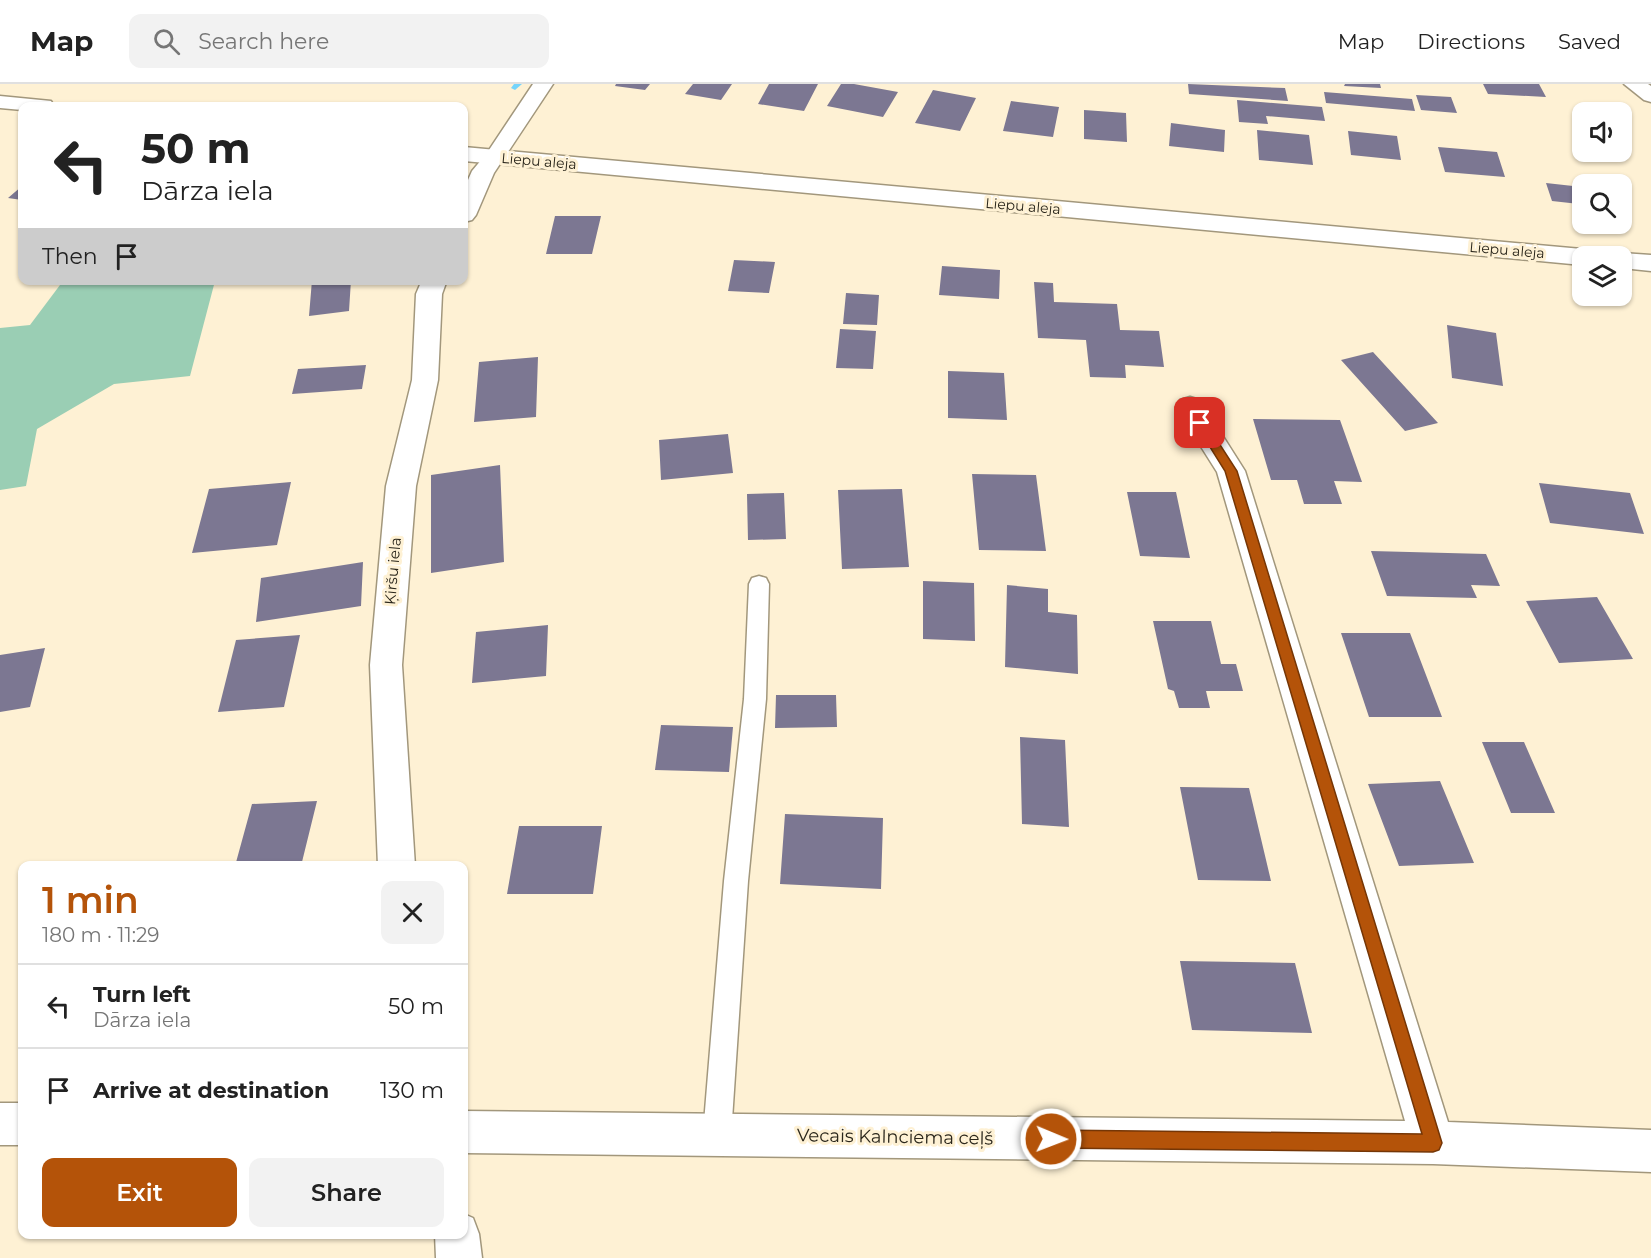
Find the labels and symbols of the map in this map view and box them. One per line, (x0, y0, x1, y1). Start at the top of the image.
street label: Liepu aleja (501, 149, 577, 173)
street label: Liepu aleja (985, 194, 1061, 218)
street label: Liepu aleja (1469, 238, 1545, 262)
pin (1174, 397, 1225, 448)
street label: Ķiršu iela (380, 536, 406, 606)
position arrow (1019, 1107, 1083, 1171)
street label: Vecais Kalnciema ceļš (797, 1124, 994, 1151)

